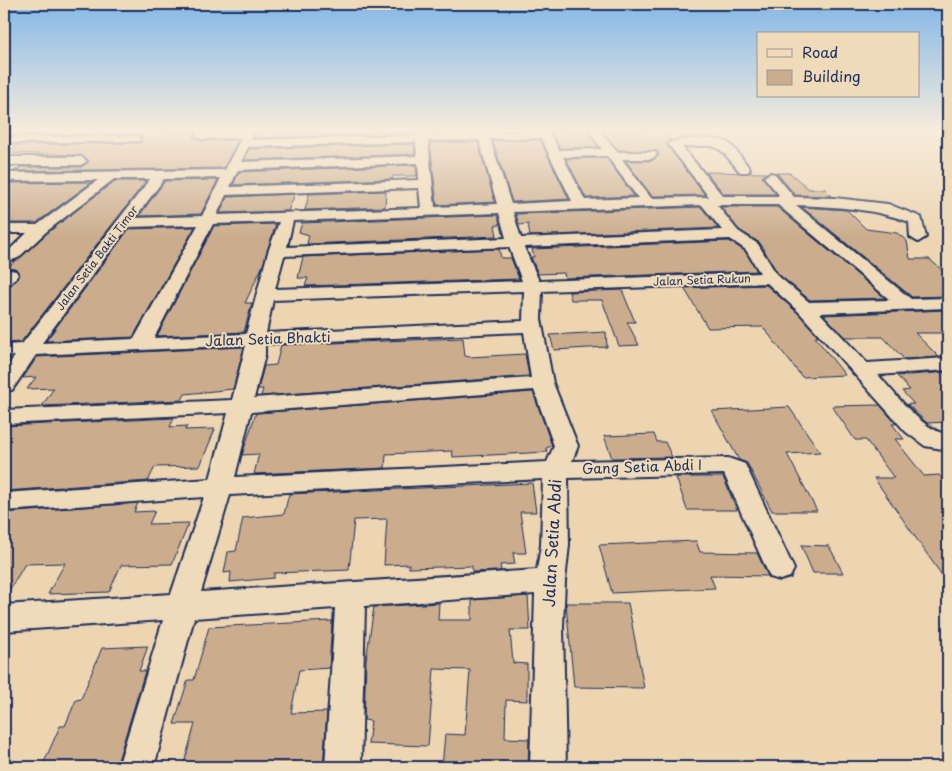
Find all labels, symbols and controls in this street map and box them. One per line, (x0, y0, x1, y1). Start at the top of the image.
legend (757, 32, 920, 98)
text: Road (802, 40, 838, 63)
text: Building (802, 64, 861, 87)
street label: Jalan Setia Bakti Timor (51, 201, 142, 314)
street label: Jalan Setia Rukun (653, 269, 751, 290)
street label: Jalan Setia Bhakti (205, 326, 331, 351)
street label: Gang Setia Abdi I (582, 454, 702, 479)
street label: Jalan Setia Abdi (536, 478, 566, 608)

